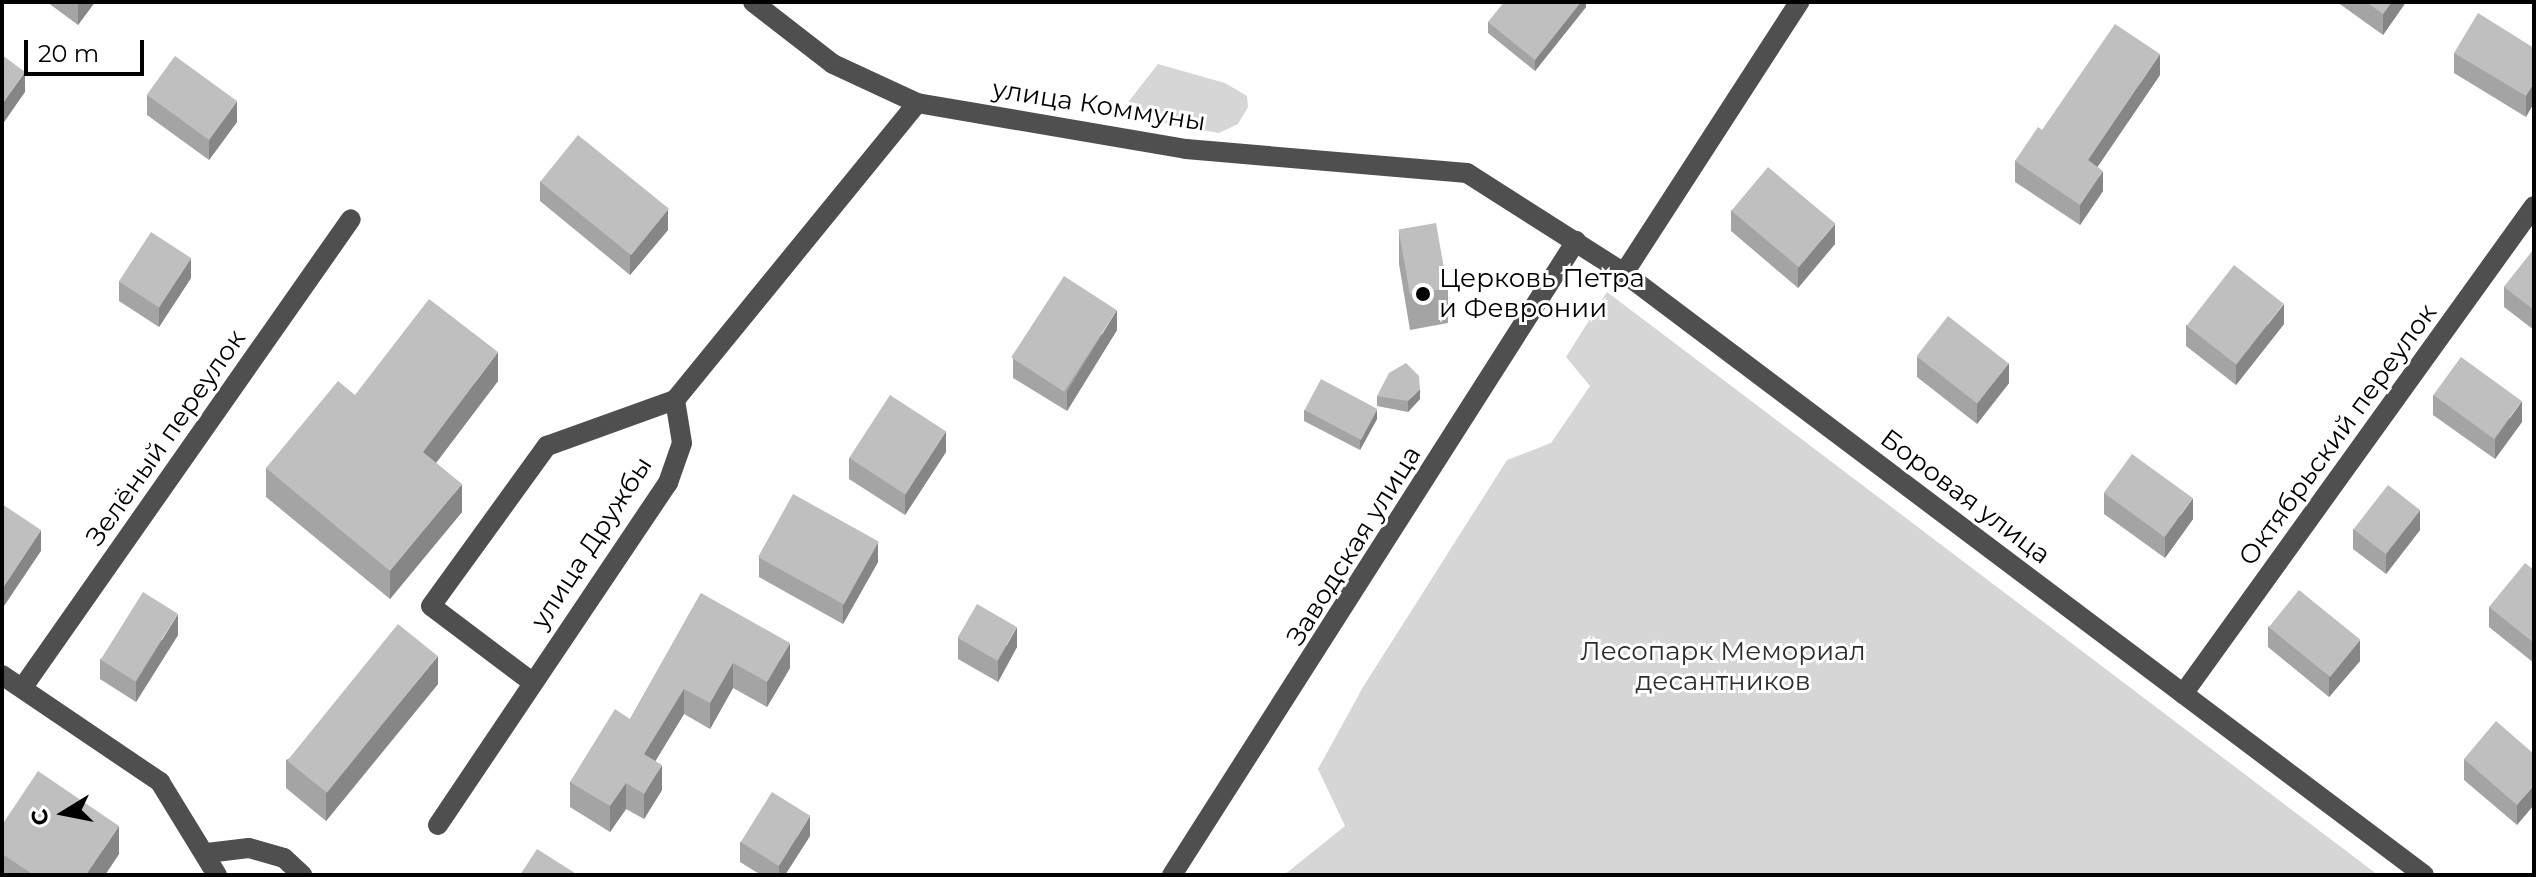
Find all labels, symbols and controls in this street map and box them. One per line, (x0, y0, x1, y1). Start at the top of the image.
scale bar (28, 24, 148, 74)
text: 20 m (38, 39, 99, 68)
street label: улица Коммуны (990, 74, 1208, 138)
place label: Церковь Петра и Февронии (1439, 263, 1645, 324)
marker: Церковь Петра и Февронии (1414, 285, 1432, 303)
street label: Октябрьский переулок (2233, 298, 2443, 572)
street label: Зелёный переулок (80, 324, 252, 552)
street label: Боровая улица (1874, 423, 2056, 571)
street label: Заводская улица (1280, 441, 1428, 651)
street label: улица Дружбы (525, 451, 659, 635)
park label: Лесопарк Мемориал десантников (1580, 636, 1866, 698)
north arrow (24, 773, 104, 853)
text: С (25, 807, 55, 827)

